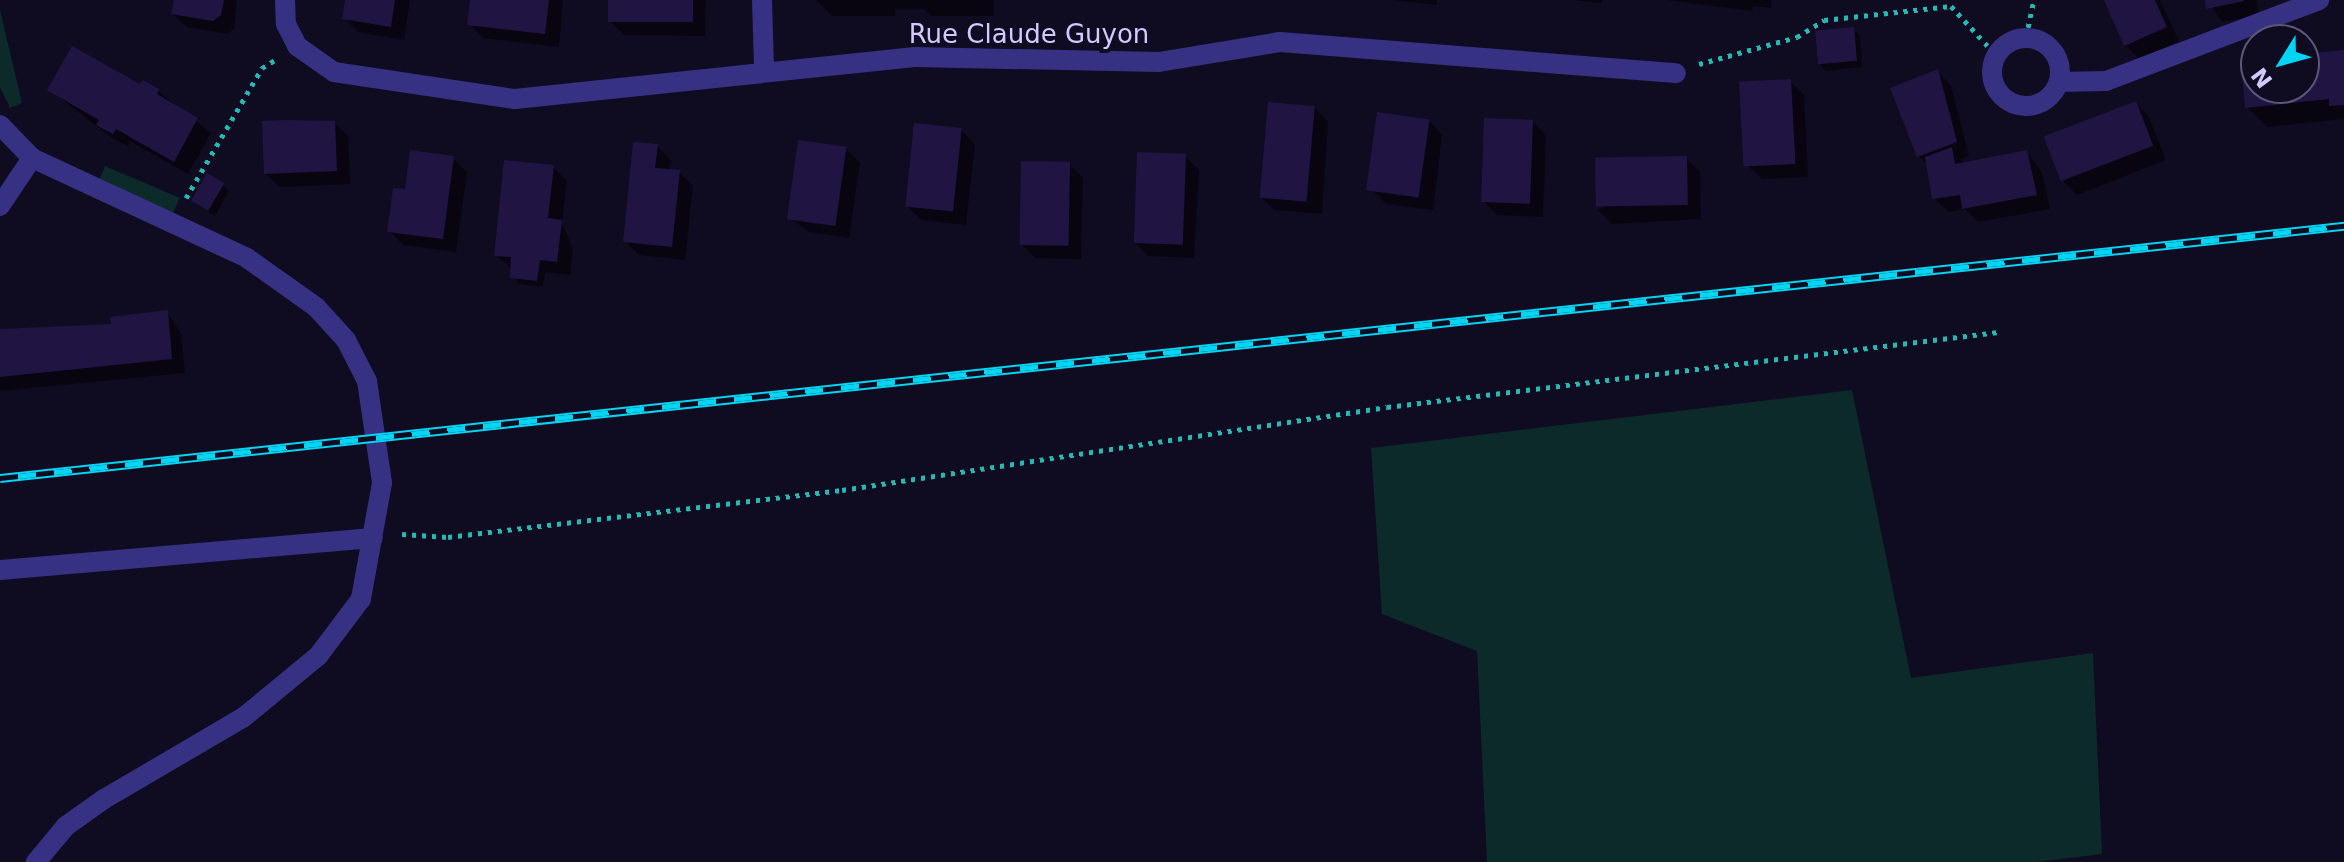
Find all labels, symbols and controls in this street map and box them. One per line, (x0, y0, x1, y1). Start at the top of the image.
street label: Rue Claude Guyon (909, 19, 1149, 51)
north arrow (2240, 24, 2320, 104)
text: N (2247, 63, 2278, 92)

